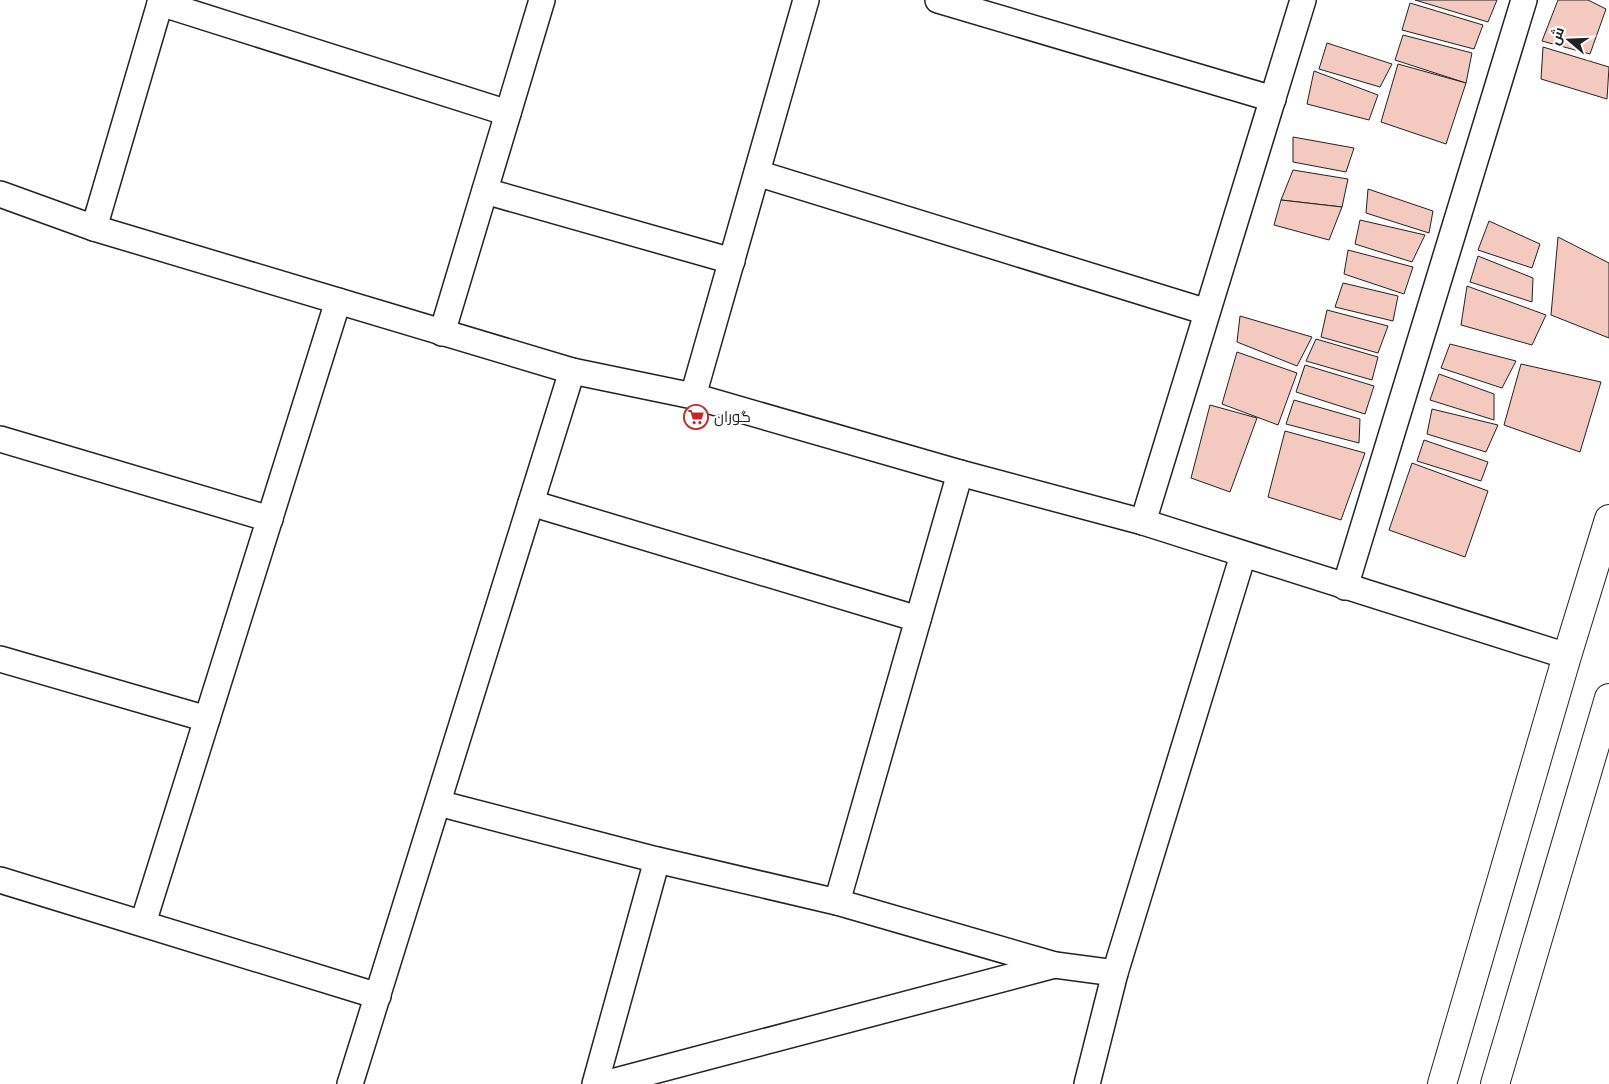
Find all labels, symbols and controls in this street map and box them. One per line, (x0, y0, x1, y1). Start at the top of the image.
north arrow (1544, 15, 1594, 65)
text: ش (1545, 24, 1568, 47)
supermarket icon: گوران (683, 404, 709, 430)
place label: گوران (714, 407, 751, 427)

